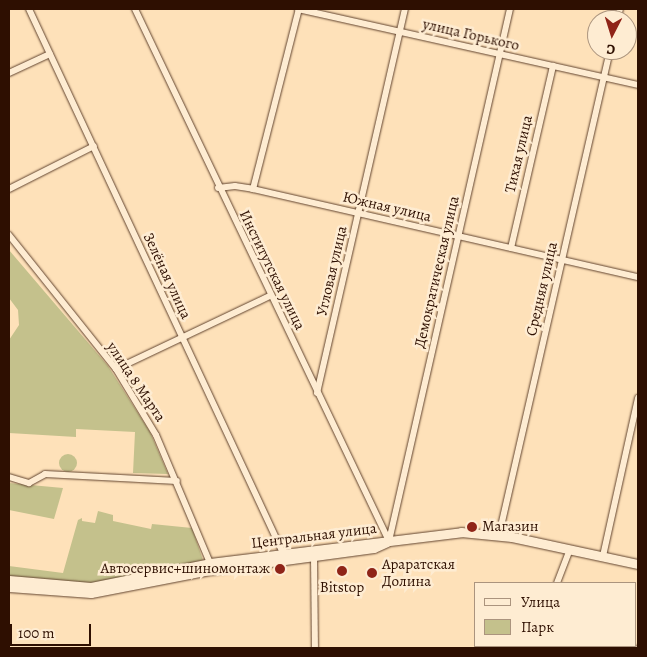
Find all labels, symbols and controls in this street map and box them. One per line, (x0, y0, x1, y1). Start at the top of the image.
north arrow (587, 10, 637, 60)
street label: улица Горького (421, 15, 521, 55)
text: С (606, 40, 616, 59)
street label: Тихая улица (501, 113, 537, 195)
street label: Южная улица (341, 188, 433, 226)
street label: Демократическая улица (411, 194, 463, 350)
street label: Институтская улица (235, 207, 309, 333)
street label: Угловая улица (313, 224, 351, 318)
street label: Зелёная улица (139, 230, 195, 322)
street label: Средняя улица (522, 240, 562, 338)
street label: улица 8 Марта (103, 339, 169, 425)
place label: Магазин (482, 518, 539, 536)
street label: Центральная улица (250, 519, 378, 553)
marker: Магазин (466, 521, 478, 533)
place label: Араратская Долина (382, 555, 455, 590)
place label: Автосервис+шиномонтаж (101, 560, 270, 578)
marker: Автосервис+шиномонтаж (274, 563, 286, 575)
marker: Bitstop (336, 565, 348, 577)
marker: Араратская Долина (366, 567, 378, 579)
place label: Bitstop (320, 579, 364, 597)
legend (474, 582, 637, 647)
text: Улица (521, 592, 560, 612)
scale bar (12, 614, 94, 646)
text: Парк (521, 617, 554, 637)
text: 100 m (18, 623, 55, 643)

